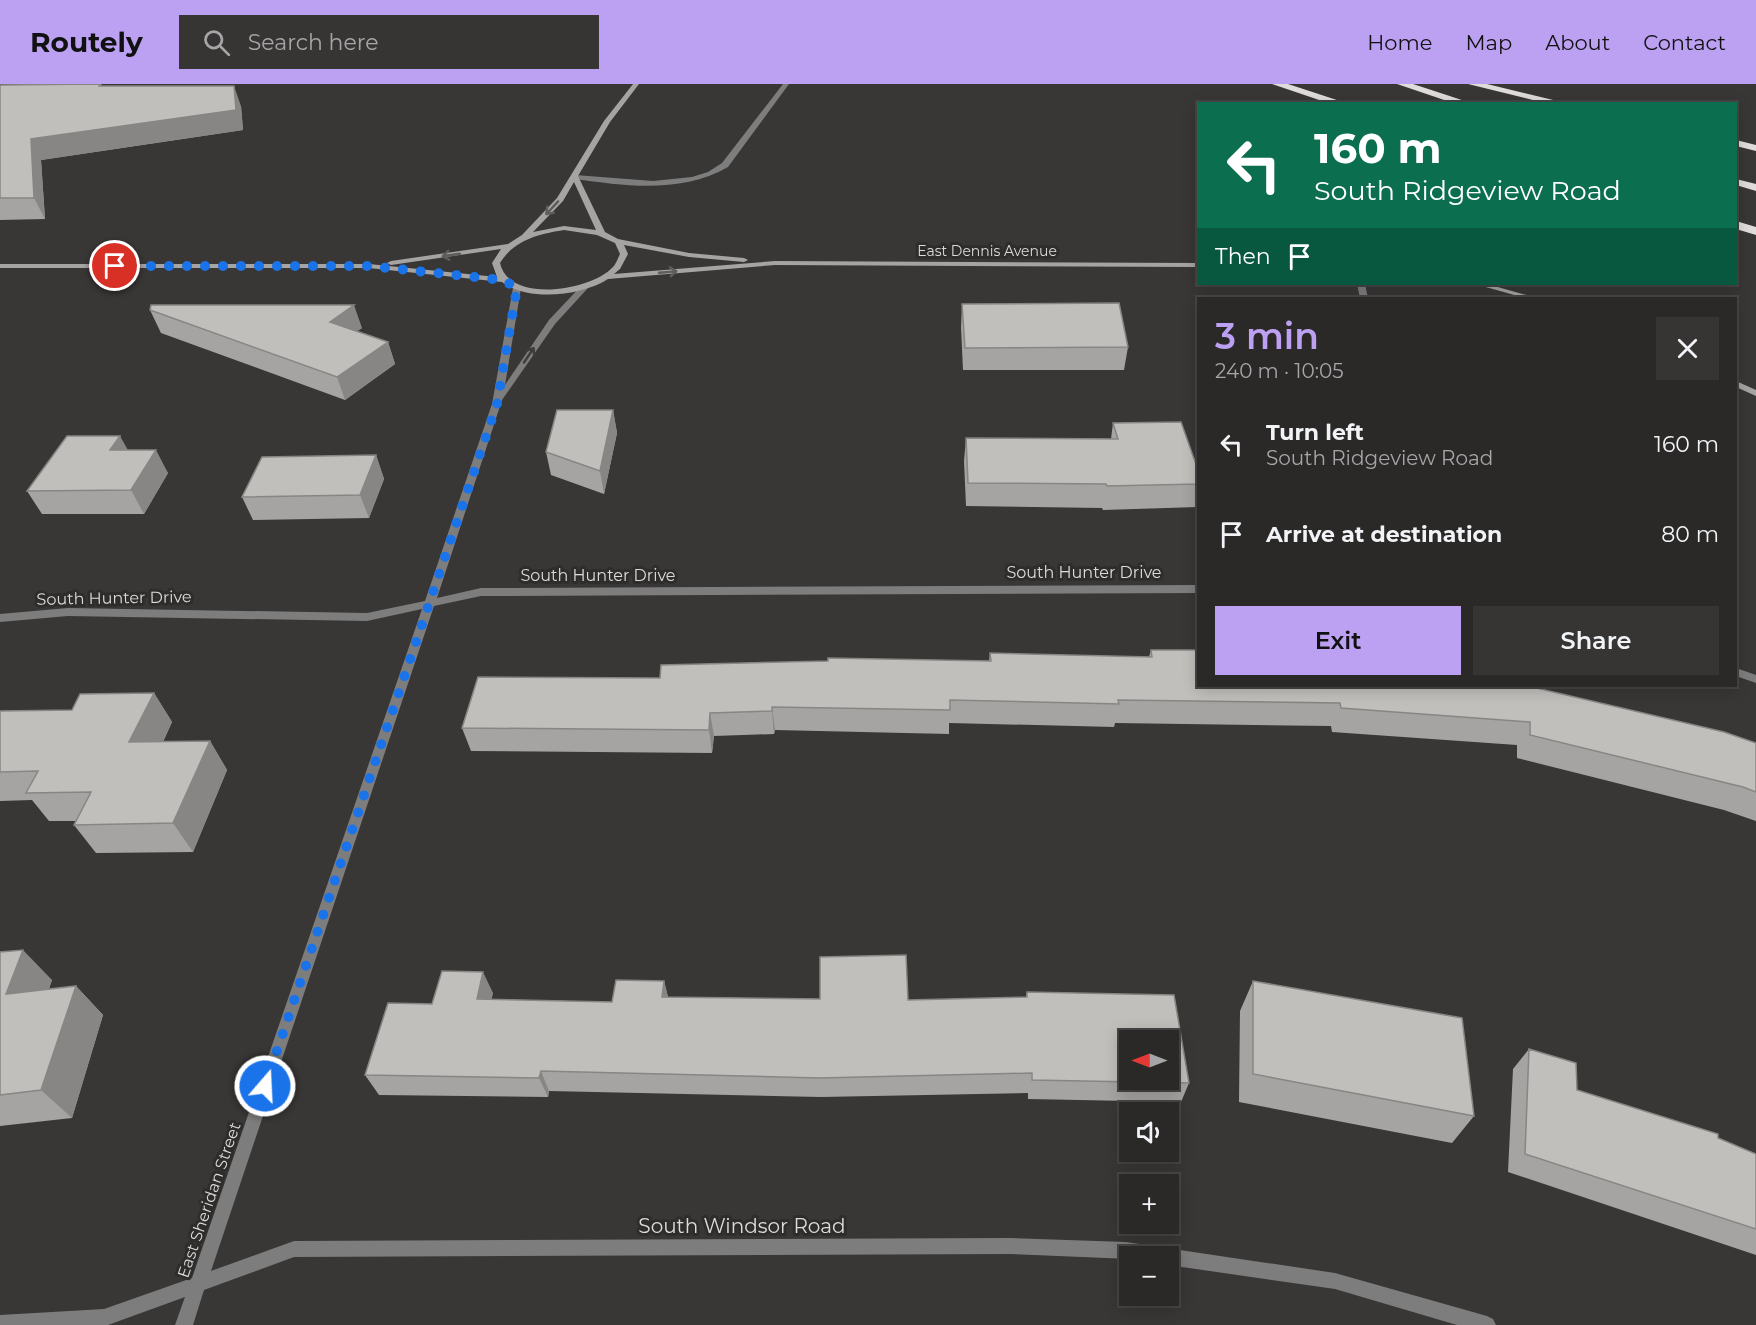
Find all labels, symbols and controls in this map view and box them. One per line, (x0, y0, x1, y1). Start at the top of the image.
search box (179, 15, 599, 69)
text: Routely (30, 25, 143, 59)
icon: search (200, 26, 233, 59)
text: Search here (248, 29, 379, 56)
text: Home (1367, 30, 1432, 55)
text: Map (1465, 30, 1512, 55)
text: About (1545, 30, 1610, 55)
text: Contact (1643, 30, 1726, 55)
text: 160 m (1314, 122, 1442, 174)
icon: left (1215, 126, 1293, 204)
text: South Ridgeview Road (1314, 174, 1621, 207)
one-way arrow (545, 200, 559, 215)
pin (89, 240, 140, 291)
icon: arrive (1283, 240, 1316, 273)
street label: East Dennis Avenue (917, 242, 1057, 260)
text: Then (1215, 243, 1271, 270)
icon: arrive (98, 249, 131, 282)
one-way arrow (441, 249, 461, 260)
one-way arrow (657, 266, 677, 277)
text: 3 min (1215, 314, 1319, 358)
button: close (1656, 317, 1719, 380)
one-way arrow (523, 347, 535, 364)
text: 240 m · 10:05 (1215, 359, 1344, 383)
text: Turn left (1266, 419, 1364, 446)
icon: left (1215, 428, 1248, 461)
text: 160 m (1654, 431, 1719, 458)
text: South Ridgeview Road (1266, 446, 1493, 470)
icon: arrive (1215, 518, 1248, 551)
text: Arrive at destination (1266, 521, 1502, 548)
text: 80 m (1661, 521, 1719, 548)
street label: South Hunter Drive (1006, 563, 1162, 582)
street label: South Hunter Drive (520, 566, 676, 585)
street label: South Hunter Drive (36, 587, 192, 609)
button: Exit (1215, 606, 1461, 675)
button: Share (1473, 606, 1719, 675)
north arrow (1119, 1030, 1179, 1090)
map controls (1119, 1030, 1179, 1306)
position arrow (233, 1054, 297, 1118)
button: sound (1119, 1102, 1179, 1162)
street label: East Sheridan Street (173, 1119, 245, 1280)
button: + (1119, 1174, 1179, 1234)
street label: South Windsor Road (638, 1214, 846, 1238)
button: − (1119, 1246, 1179, 1306)

